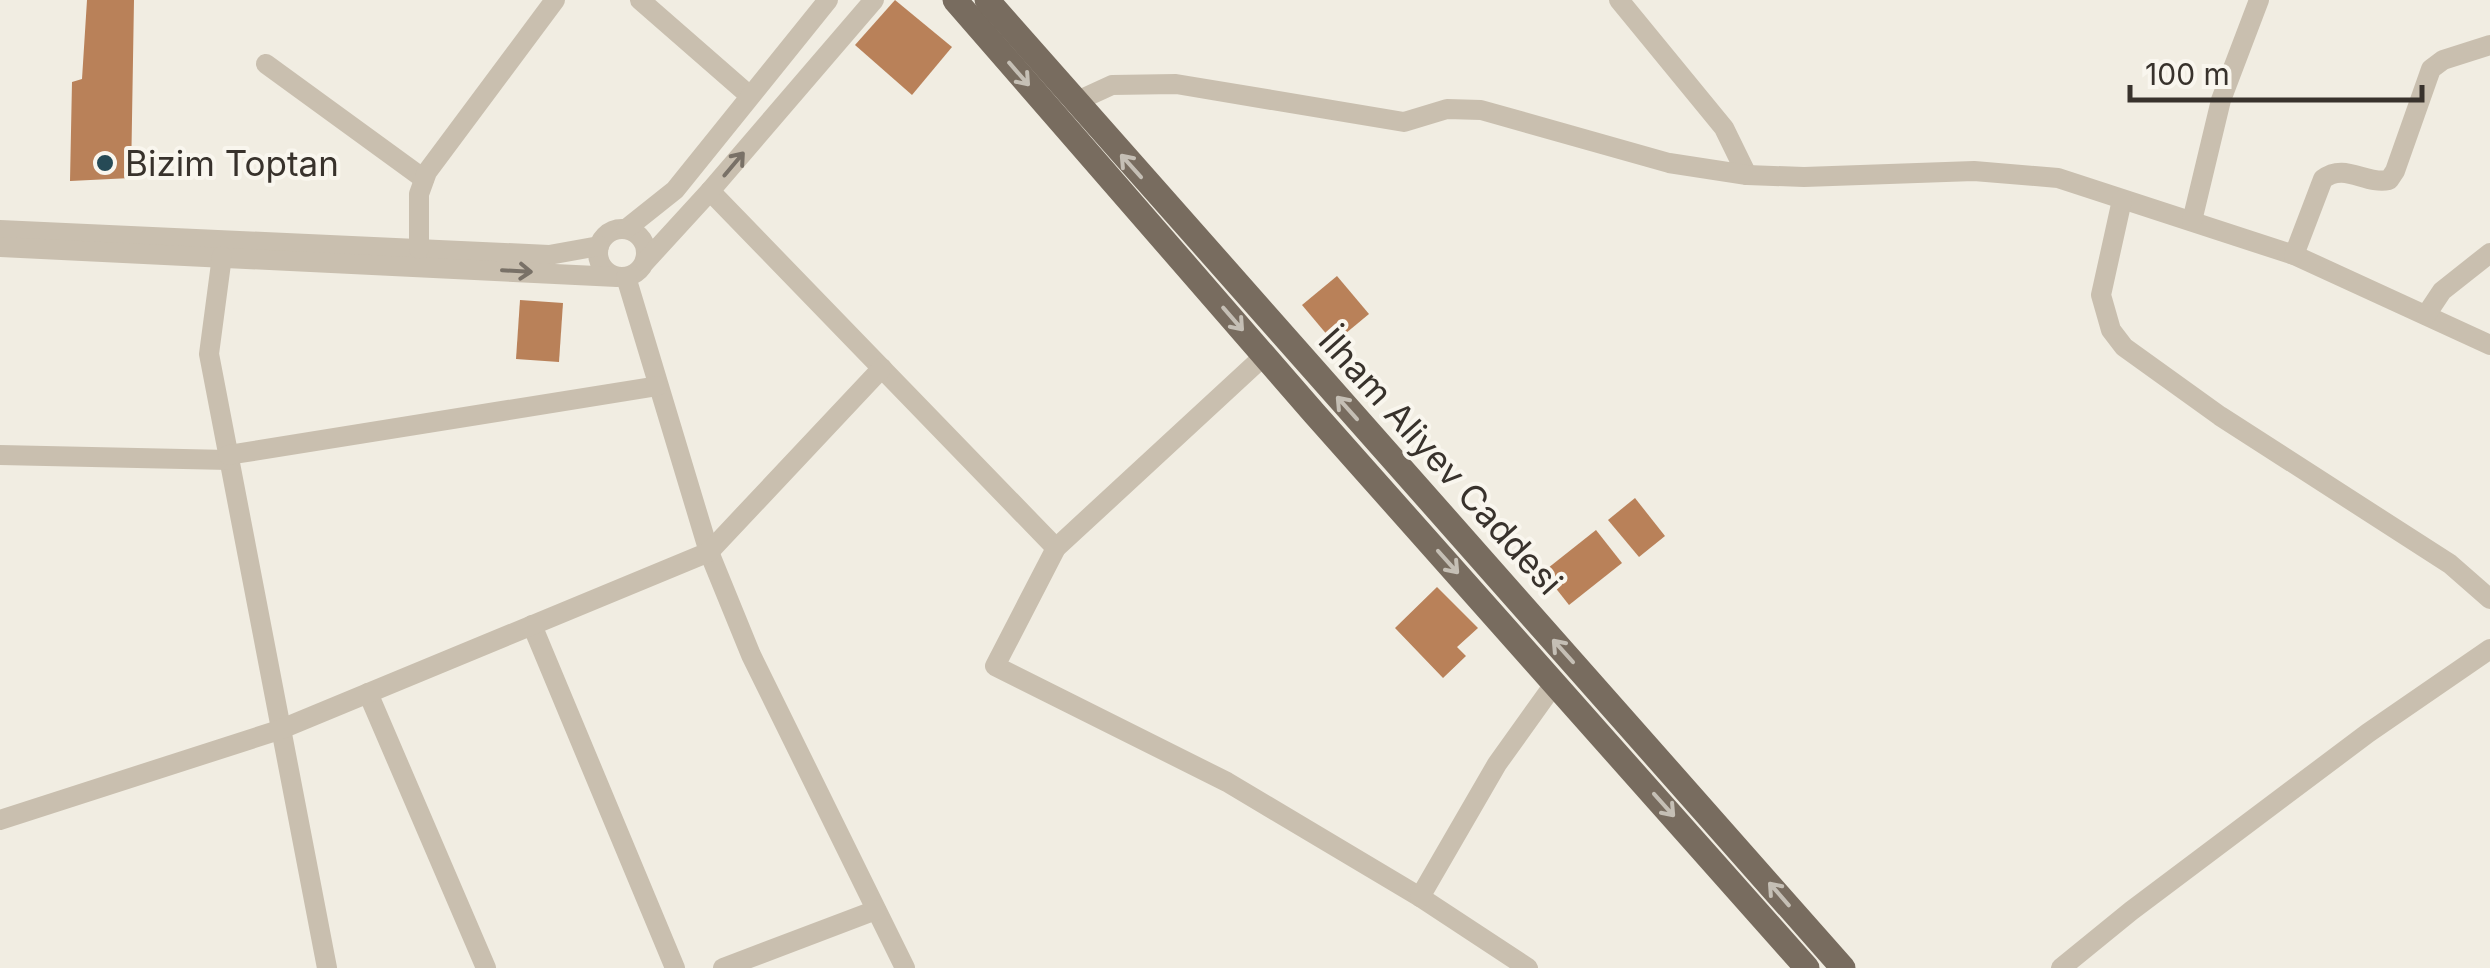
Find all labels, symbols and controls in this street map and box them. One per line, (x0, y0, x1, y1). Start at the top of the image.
scale bar (2130, 40, 2422, 102)
text: 100 m (2145, 56, 2230, 92)
one-way arrow (1008, 60, 1030, 86)
place label: Bizim Toptan (125, 142, 339, 184)
marker: Bizim Toptan (94, 152, 116, 174)
one-way arrow (722, 152, 745, 177)
one-way arrow (1121, 153, 1143, 179)
one-way arrow (500, 262, 532, 281)
one-way arrow (1221, 306, 1244, 331)
street label: İlham Aliyev Caddesi (1310, 319, 1572, 603)
one-way arrow (1336, 396, 1359, 422)
one-way arrow (1436, 549, 1459, 574)
one-way arrow (1552, 639, 1575, 664)
one-way arrow (1652, 792, 1675, 817)
one-way arrow (1768, 882, 1790, 908)

